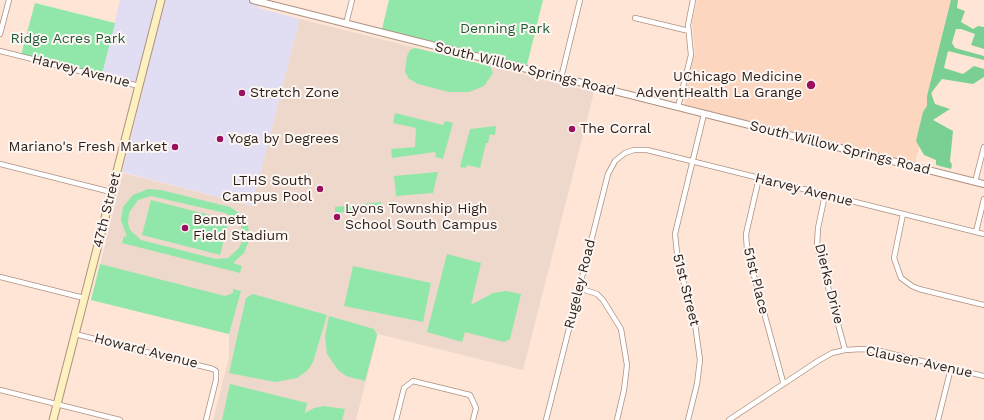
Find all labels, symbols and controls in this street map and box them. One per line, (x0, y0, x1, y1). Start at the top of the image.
park label: Denning Park (460, 21, 550, 37)
park label: Ridge Acres Park (11, 31, 125, 47)
street label: South Willow Springs Road (433, 38, 617, 100)
street label: Harvey Avenue (30, 51, 132, 91)
place label: UChicago Medicine AdventHealth La Grange (636, 69, 802, 102)
marker: UChicago Medicine AdventHealth La Grange (805, 79, 817, 91)
place label: Stretch Zone (250, 85, 339, 101)
marker: Stretch Zone (237, 88, 247, 98)
street label: South Willow Springs Road (748, 117, 932, 179)
place label: The Corral (580, 121, 651, 137)
marker: The Corral (567, 124, 577, 134)
place label: Yoga by Degrees (228, 131, 339, 147)
marker: Yoga by Degrees (215, 134, 225, 144)
place label: Mariano's Fresh Market (9, 139, 167, 155)
marker: Mariano's Fresh Market (170, 142, 180, 152)
street label: Harvey Avenue (753, 170, 855, 210)
street label: 47th Street (90, 171, 124, 249)
place label: LTHS South Campus Pool (222, 173, 312, 206)
marker: LTHS South Campus Pool (315, 184, 325, 194)
place label: Lyons Township High School South Campus (345, 201, 497, 234)
place label: Bennett Field Stadium (193, 212, 288, 244)
marker: Lyons Township High School South Campus (332, 212, 342, 222)
marker: Bennett Field Stadium (180, 223, 190, 233)
street label: Rugeley Road (561, 238, 599, 330)
street label: Dierks Drive (811, 242, 847, 326)
street label: 51st Place (740, 246, 772, 316)
street label: 51st Street (669, 252, 703, 328)
street label: Howard Avenue (92, 330, 200, 372)
street label: Clausen Avenue (864, 342, 974, 382)

